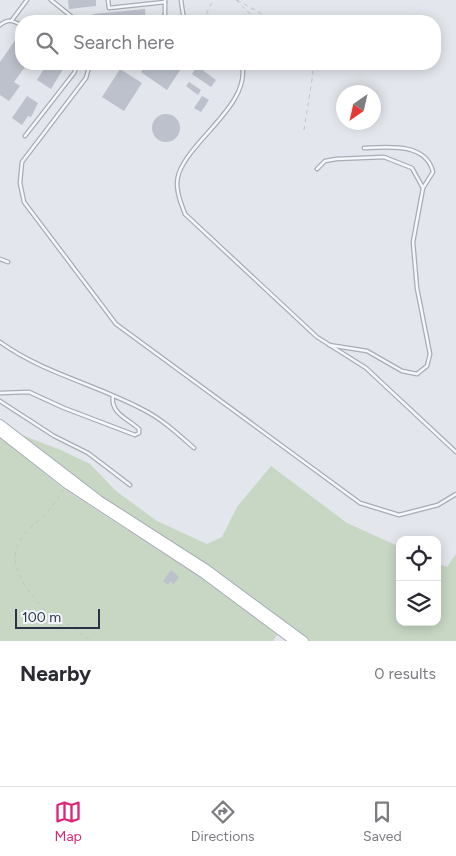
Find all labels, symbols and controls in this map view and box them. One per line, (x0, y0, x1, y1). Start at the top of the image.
search box (15, 15, 441, 70)
icon: search (33, 29, 61, 57)
text: Search here (73, 31, 175, 54)
north arrow (336, 85, 381, 130)
map controls (396, 536, 441, 626)
button: locate (396, 536, 441, 581)
button: layers (396, 581, 441, 626)
scale bar (15, 606, 100, 629)
text: 100 m (22, 609, 61, 626)
text: Nearby (20, 661, 91, 686)
text: 0 results (374, 664, 436, 683)
tab: Map (54, 798, 82, 845)
tab: Directions (191, 798, 255, 845)
tab: Saved (363, 798, 402, 845)

